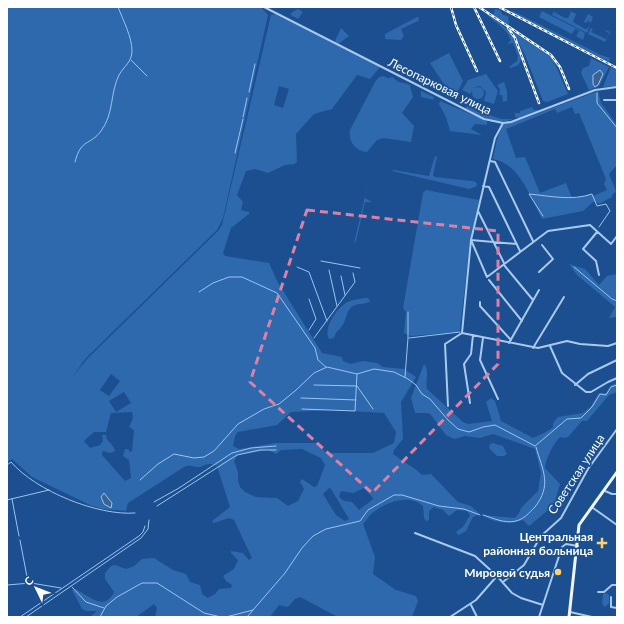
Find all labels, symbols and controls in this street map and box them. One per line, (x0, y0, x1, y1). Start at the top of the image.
street label: Лесопарковая улица (385, 54, 494, 118)
street label: Советская улица (545, 431, 607, 517)
place label: Центральная районная больница (483, 529, 593, 558)
marker: Центральная районная больница (596, 537, 608, 549)
place label: Мировой судья (464, 565, 550, 580)
marker: Мировой судья (553, 567, 563, 577)
north arrow (16, 568, 56, 608)
text: С (21, 573, 36, 588)

